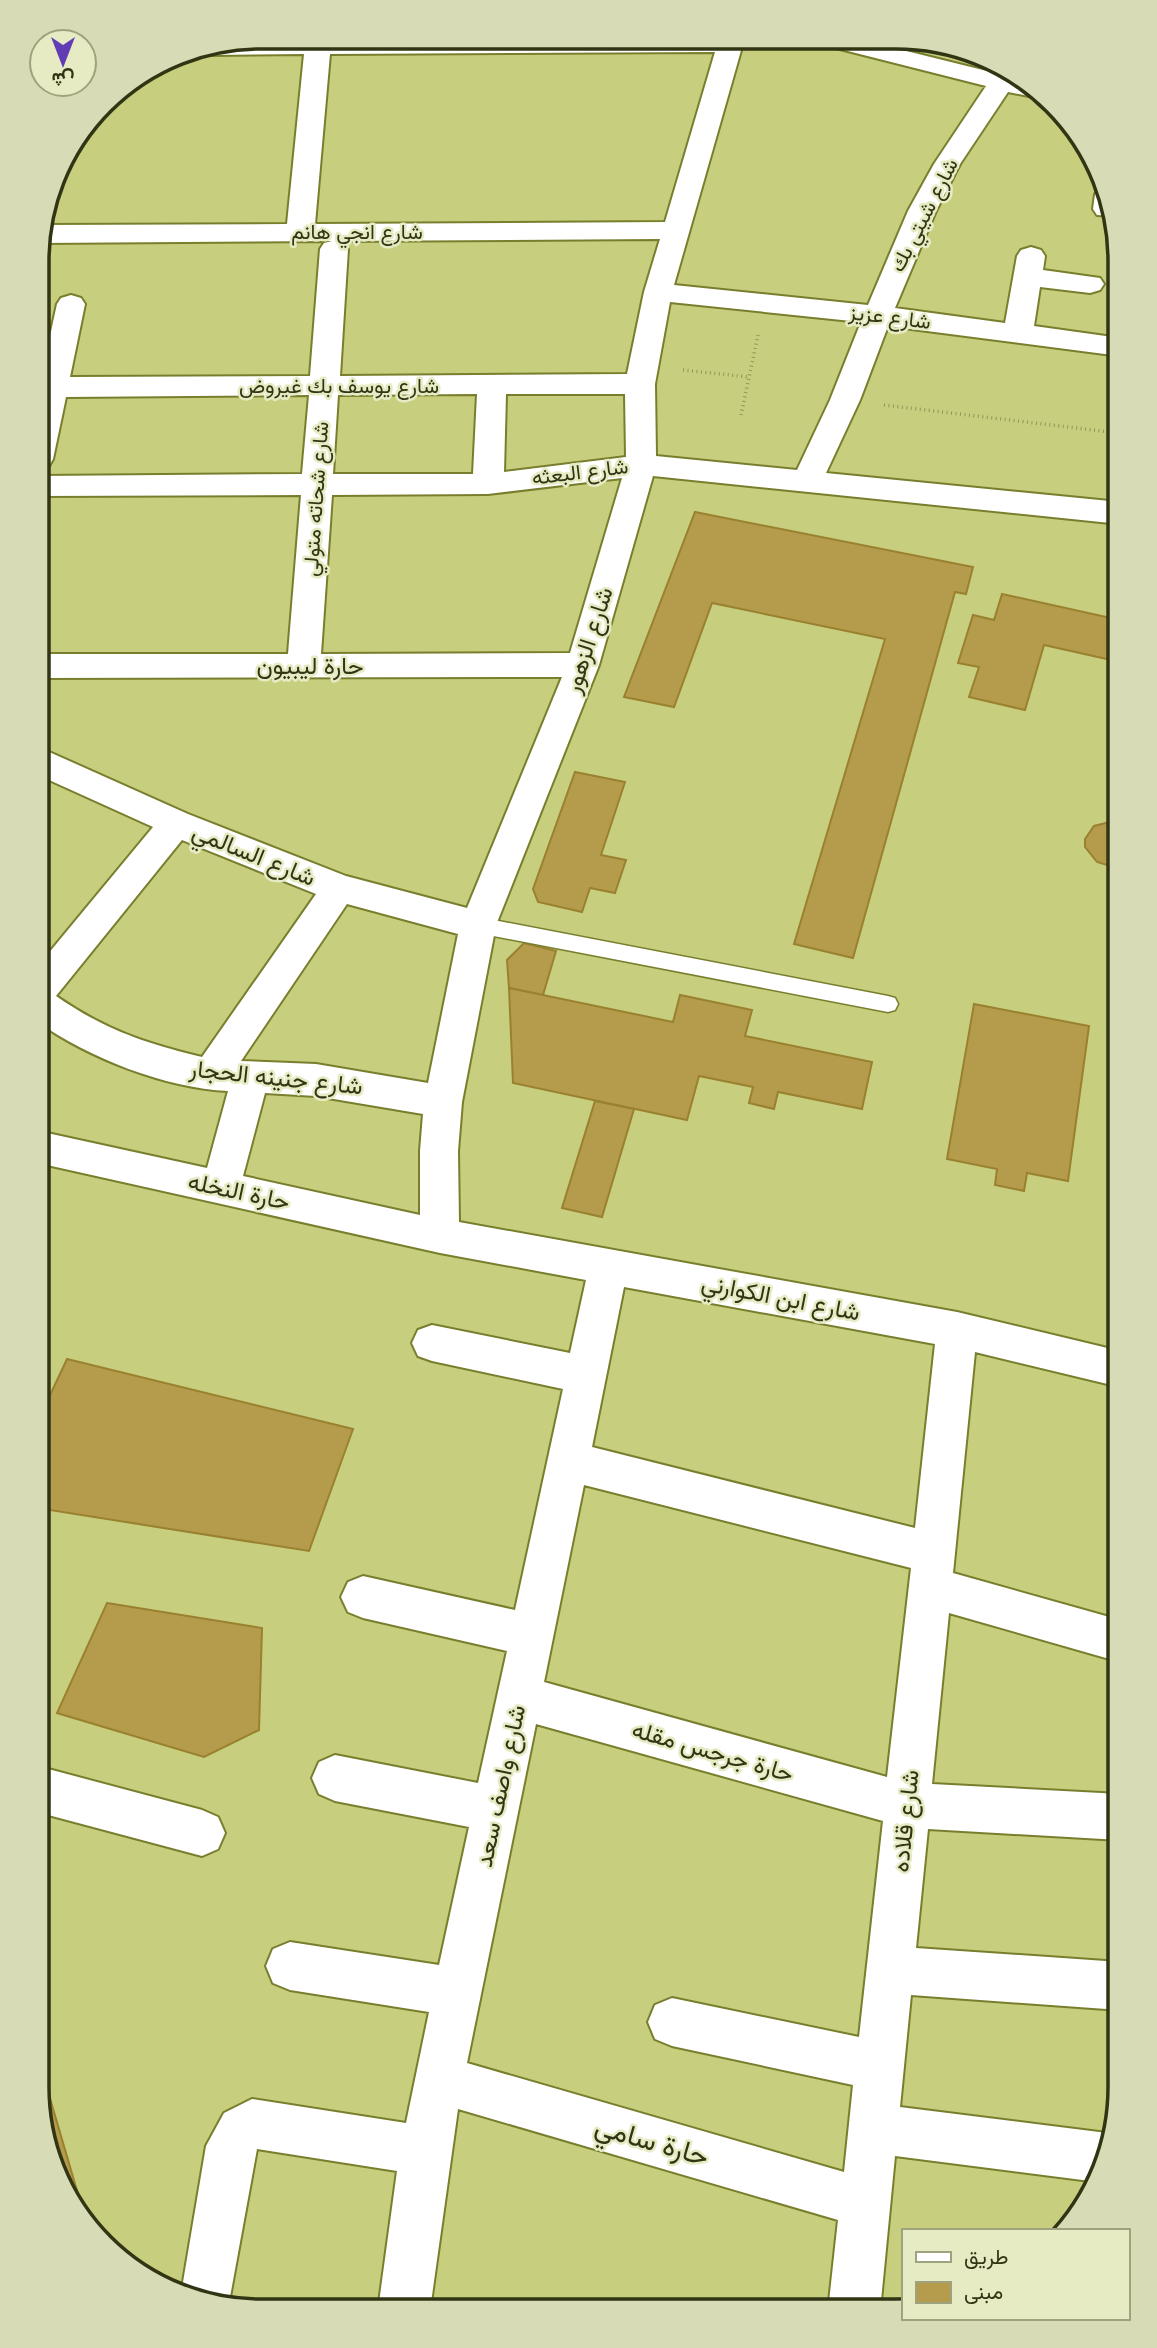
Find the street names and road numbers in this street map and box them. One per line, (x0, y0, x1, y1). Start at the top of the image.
street label: شارع شيتي بك (883, 153, 967, 278)
street label: شارع انجي هانم (291, 218, 423, 249)
street label: شارع عزيز (846, 298, 933, 336)
street label: شارع يوسف بك غيروض (239, 372, 439, 400)
street label: شارع شحاته متولي (297, 421, 338, 578)
street label: شارع البعثه (530, 452, 630, 492)
street label: شارع الزهور (556, 583, 621, 698)
street label: حارة ليبيون (256, 650, 364, 681)
street label: شارع السالمي (186, 815, 320, 896)
street label: شارع جنينه الحجار (187, 1052, 364, 1103)
street label: حارة النخله (185, 1165, 293, 1217)
street label: شارع ابن الكوارني (698, 1266, 863, 1331)
street label: شارع واصف سعد (468, 1702, 533, 1870)
street label: حارة جرجس مقله (629, 1713, 797, 1789)
street label: شارع قلاده (884, 1768, 927, 1874)
street label: حارة سامي (590, 2107, 713, 2179)

